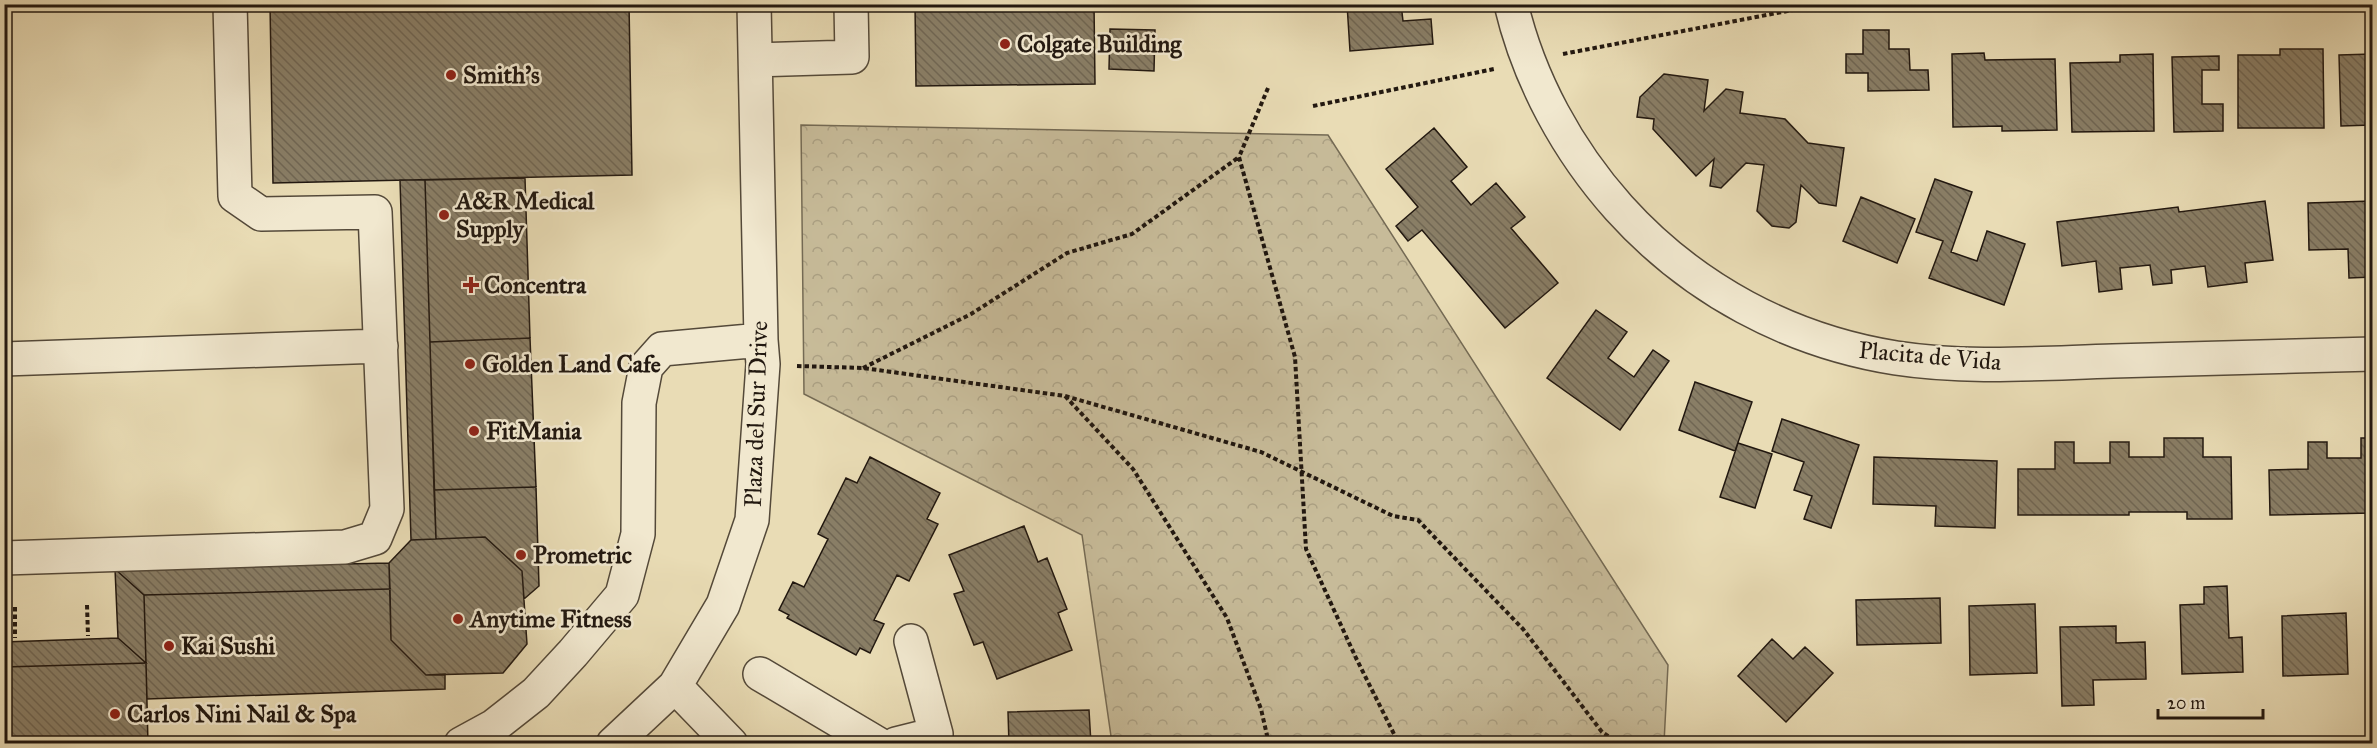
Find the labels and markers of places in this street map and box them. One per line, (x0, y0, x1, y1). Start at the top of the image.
place label: Colgate Building (1017, 29, 1182, 59)
marker: Colgate Building (998, 37, 1012, 51)
place label: Smith's (463, 60, 540, 90)
marker: Smith's (444, 68, 458, 82)
place label: A&R Medical Supply (454, 186, 595, 244)
marker: A&R Medical Supply (437, 208, 451, 222)
place label: Concentra (484, 270, 587, 300)
marker: Concentra (462, 276, 480, 294)
place label: Golden Land Cafe (482, 349, 661, 379)
marker: Golden Land Cafe (463, 357, 477, 371)
place label: FitMania (486, 416, 582, 446)
marker: FitMania (467, 424, 481, 438)
place label: Prometric (533, 540, 632, 570)
marker: Prometric (514, 548, 528, 562)
place label: Anytime Fitness (468, 604, 632, 634)
marker: Anytime Fitness (451, 612, 465, 626)
place label: Kai Sushi (181, 631, 276, 661)
marker: Kai Sushi (162, 639, 176, 653)
place label: Carlos Nini Nail & Spa (127, 699, 357, 729)
marker: Carlos Nini Nail & Spa (108, 707, 122, 721)

